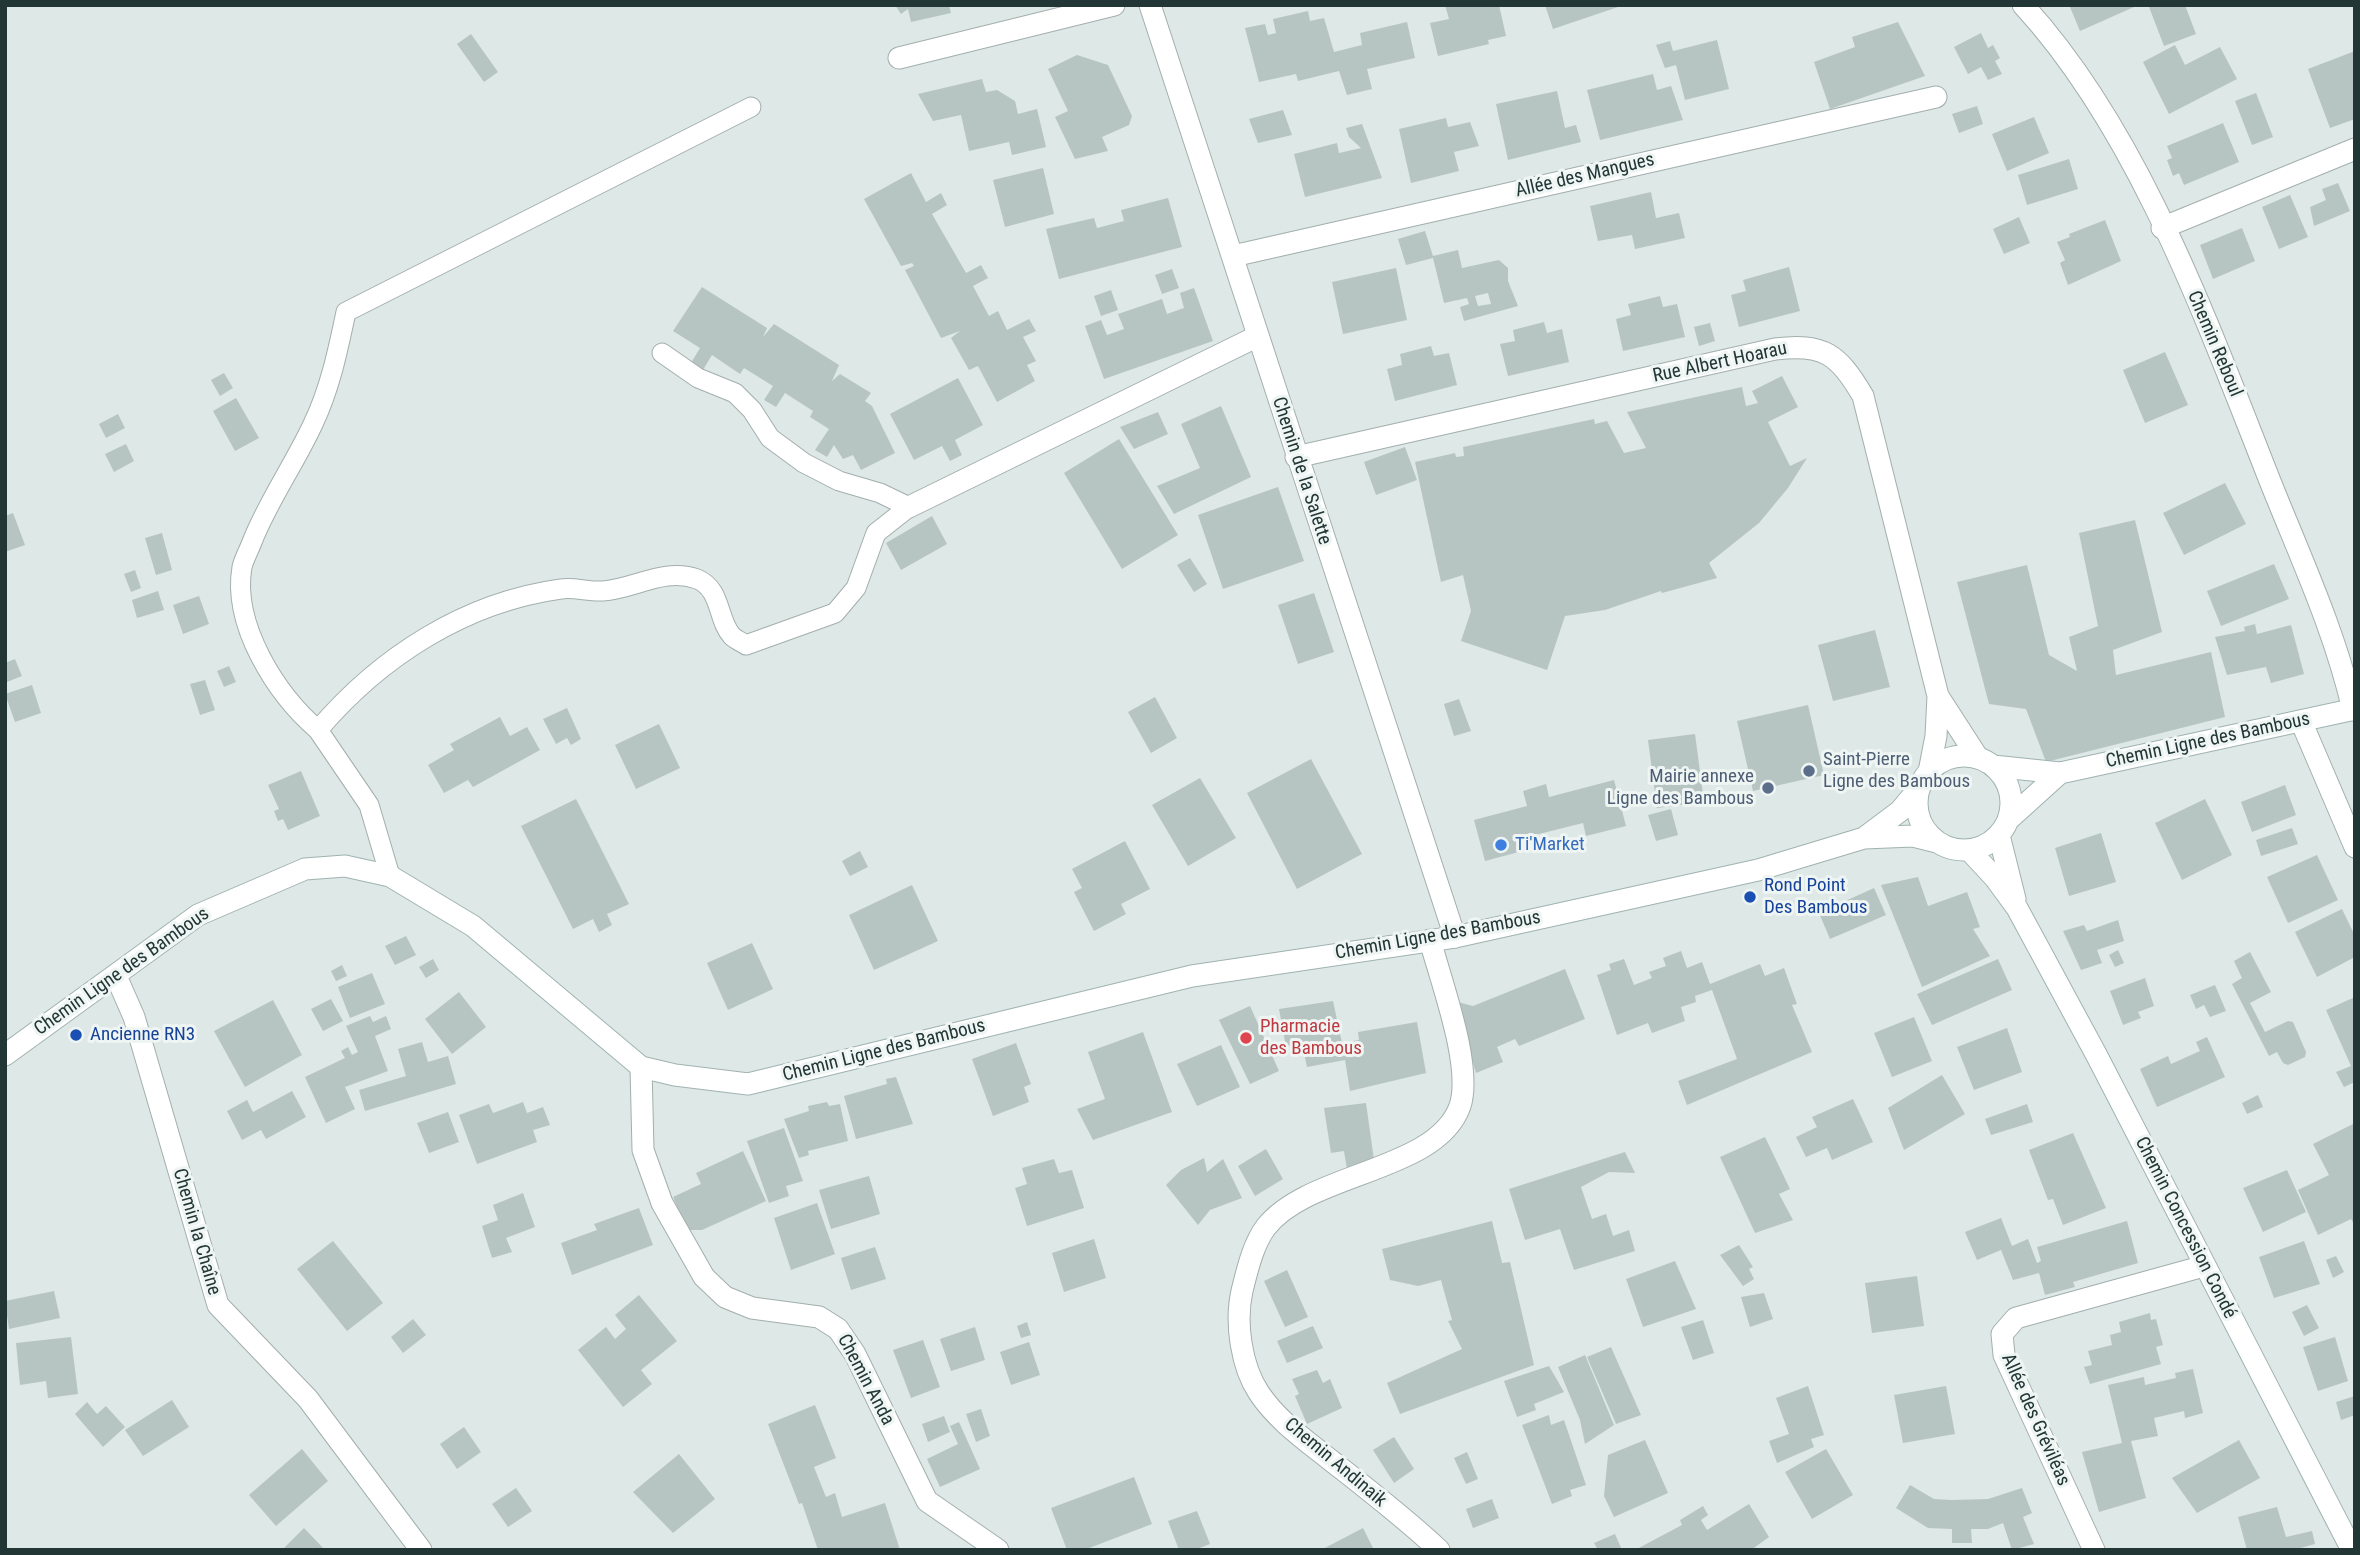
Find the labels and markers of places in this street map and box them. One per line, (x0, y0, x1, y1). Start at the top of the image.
place label: Saint-Pierre Ligne des Bambous (1823, 749, 1970, 793)
marker: Saint-Pierre Ligne des Bambous (1801, 763, 1817, 779)
place label: Mairie annexe Ligne des Bambous (1607, 766, 1754, 810)
marker: Mairie annexe Ligne des Bambous (1760, 780, 1776, 796)
place label: Ti'Market (1515, 834, 1585, 856)
marker: Ti'Market (1493, 837, 1509, 853)
place label: Rond Point Des Bambous (1764, 875, 1867, 919)
marker: Rond Point Des Bambous (1742, 889, 1758, 905)
place label: Pharmacie des Bambous (1260, 1016, 1362, 1060)
place label: Ancienne RN3 (90, 1024, 195, 1046)
marker: Ancienne RN3 (68, 1027, 84, 1043)
marker: Pharmacie des Bambous (1238, 1030, 1254, 1046)

